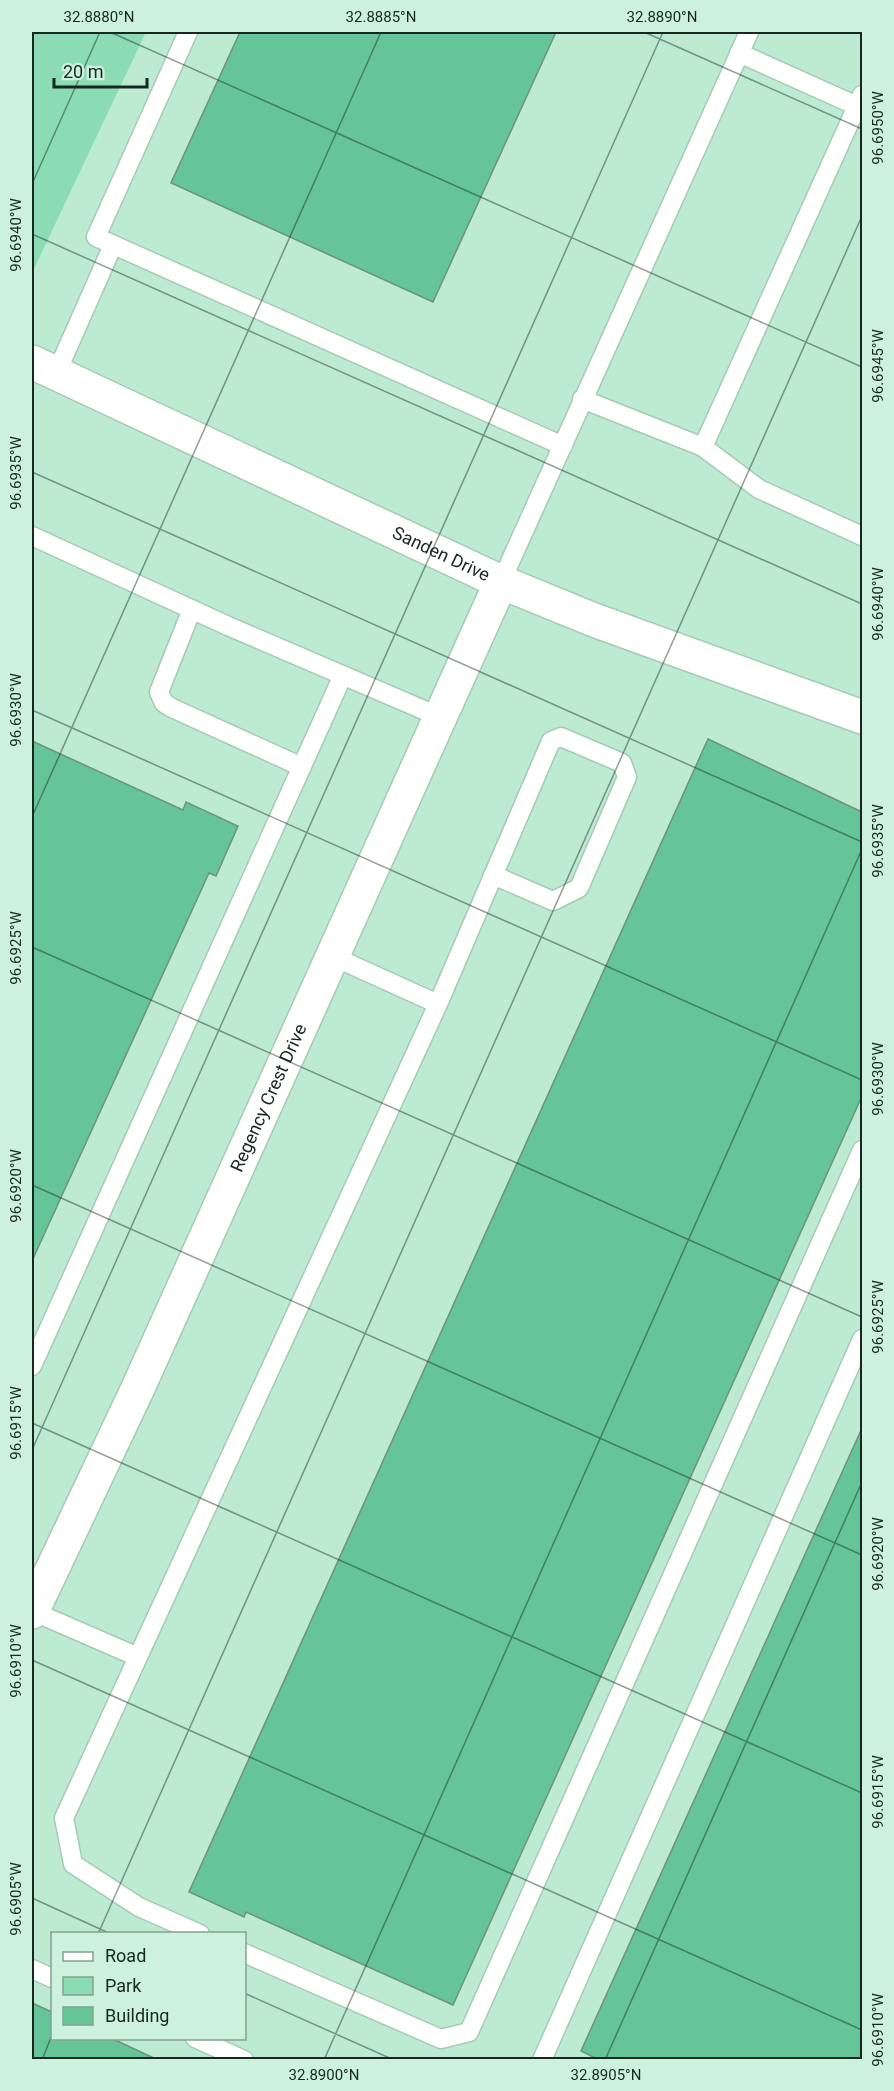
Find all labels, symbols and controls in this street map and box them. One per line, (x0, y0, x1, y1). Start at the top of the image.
text: 32.8880°N (64, 8, 134, 26)
text: 32.8885°N (346, 8, 416, 26)
text: 32.8890°N (627, 8, 697, 26)
scale bar (54, 51, 147, 89)
text: 20 m (63, 61, 103, 82)
text: 96.6950°W (869, 91, 887, 165)
text: 96.6940°W (7, 198, 25, 272)
text: 96.6945°W (869, 329, 887, 403)
text: 96.6935°W (7, 436, 25, 510)
street label: Sanden Drive (389, 522, 493, 585)
text: 96.6940°W (869, 567, 887, 641)
text: 96.6930°W (7, 673, 25, 747)
text: 96.6935°W (869, 804, 887, 878)
text: 96.6925°W (7, 911, 25, 985)
street label: Regency Crest Drive (226, 1020, 311, 1175)
text: 96.6930°W (869, 1042, 887, 1116)
text: 96.6920°W (7, 1149, 25, 1223)
text: 96.6925°W (869, 1280, 887, 1354)
text: 96.6915°W (7, 1386, 25, 1460)
text: 96.6920°W (869, 1517, 887, 1591)
text: 96.6910°W (7, 1624, 25, 1698)
text: 96.6915°W (869, 1755, 887, 1829)
text: 96.6905°W (7, 1862, 25, 1936)
legend (51, 1932, 246, 2040)
text: Road (105, 1945, 146, 1966)
text: Park (105, 1975, 142, 1996)
text: 96.6910°W (869, 1993, 887, 2067)
text: Building (105, 2005, 169, 2026)
text: 32.8900°N (289, 2066, 359, 2084)
text: 32.8905°N (571, 2066, 641, 2084)

